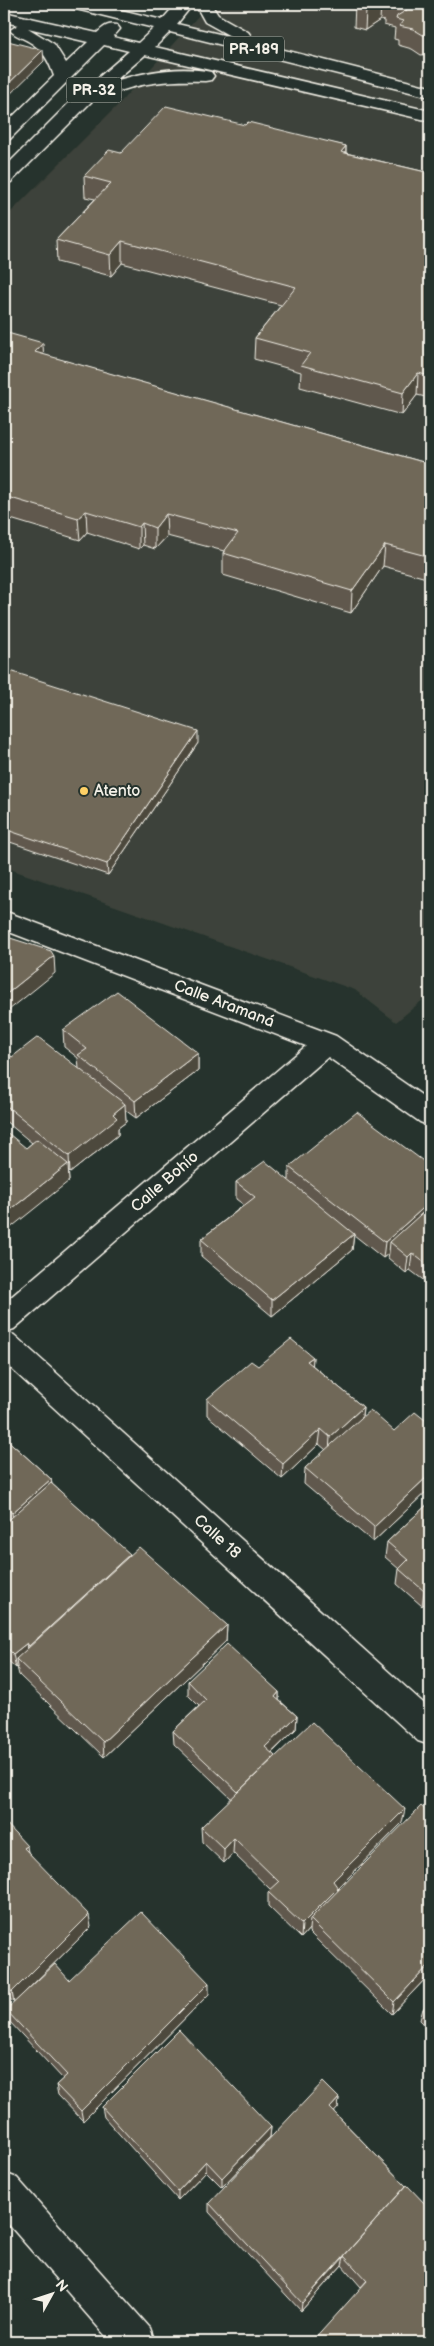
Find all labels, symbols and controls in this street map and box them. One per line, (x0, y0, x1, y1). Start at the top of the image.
road number: PR-189 (224, 36, 284, 62)
road number: PR-32 (66, 78, 122, 102)
place label: Atento (94, 782, 140, 801)
marker: Atento (78, 785, 90, 797)
street label: Calle Aramaná (171, 976, 277, 1032)
street label: Calle Bohío (127, 1148, 203, 1216)
street label: Calle 18 (190, 1511, 244, 1563)
north arrow (28, 2268, 78, 2318)
text: N (52, 2276, 71, 2295)

